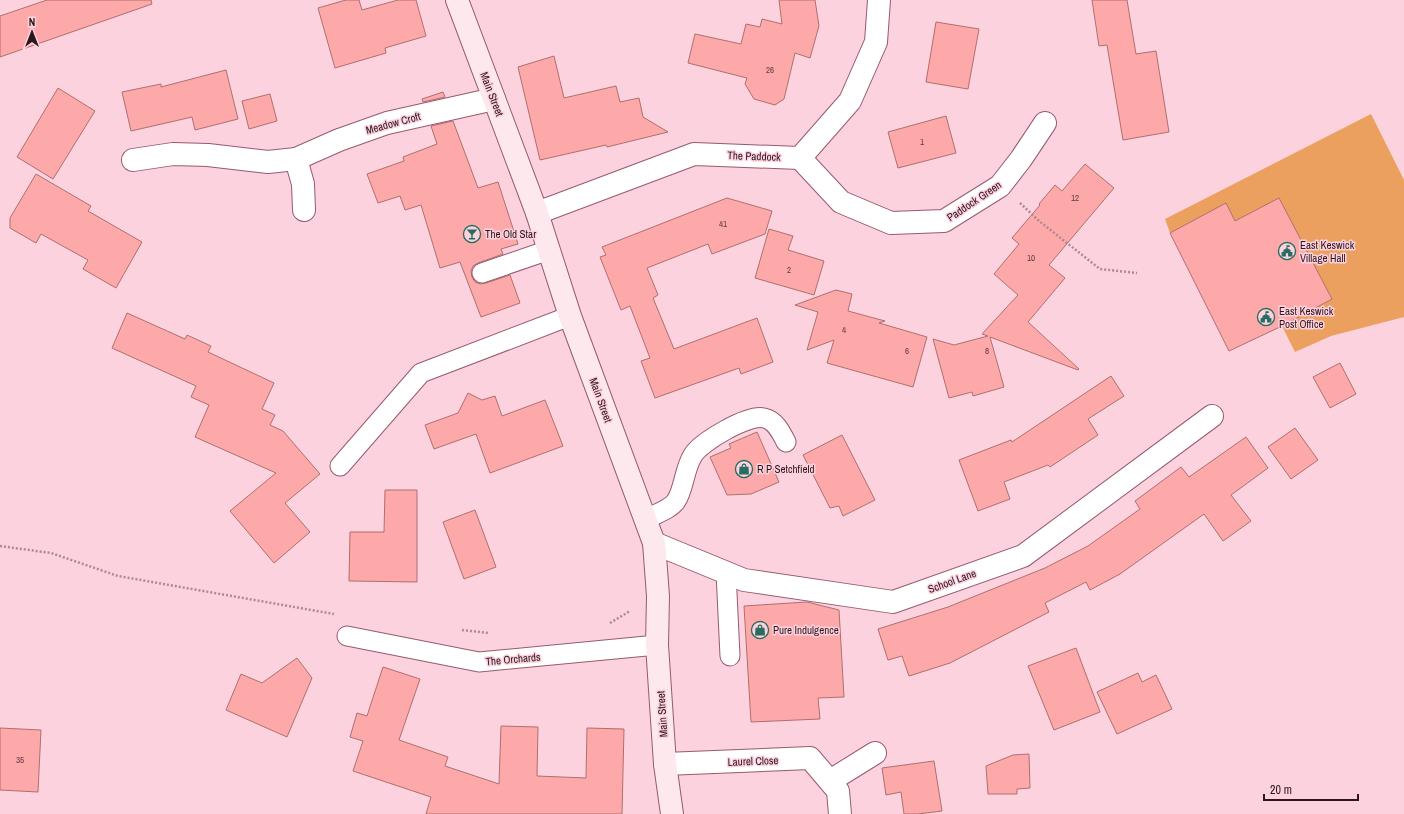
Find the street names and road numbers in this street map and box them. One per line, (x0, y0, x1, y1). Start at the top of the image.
street label: Main Street (477, 70, 507, 119)
street label: Meadow Croft (364, 109, 422, 137)
street label: The Paddock (727, 148, 781, 164)
street label: Paddock Green (944, 178, 1004, 224)
street label: Main Street (586, 376, 616, 425)
street label: School Lane (926, 566, 978, 596)
street label: The Orchards (485, 650, 542, 668)
street label: Main Street (653, 690, 671, 738)
street label: Laurel Close (727, 753, 779, 769)

